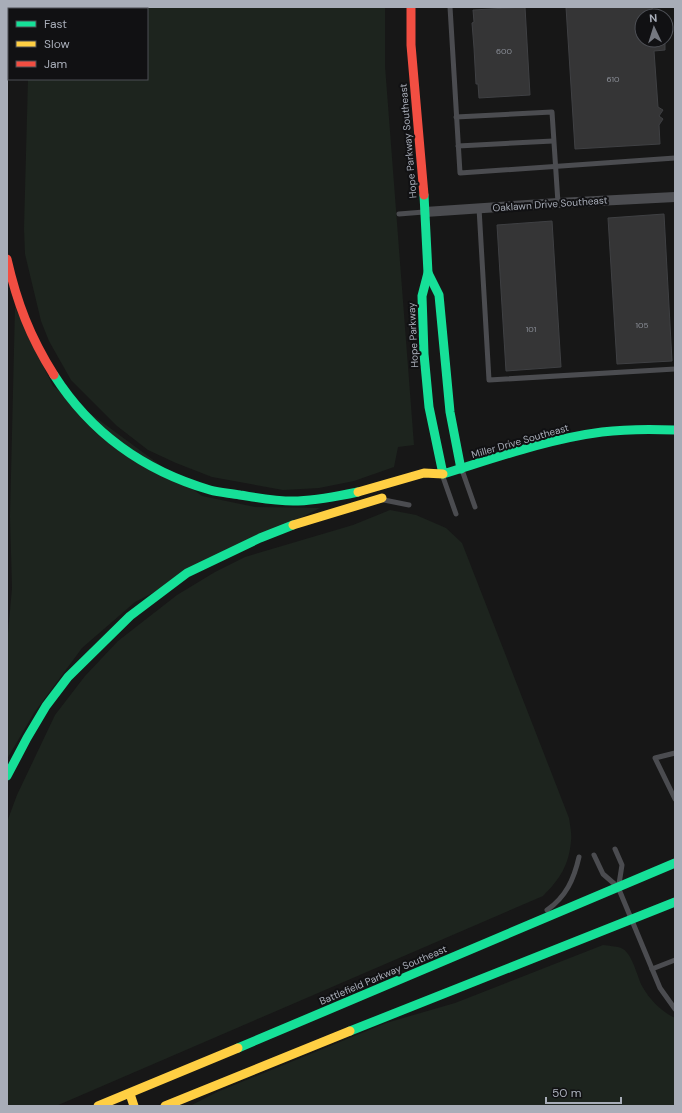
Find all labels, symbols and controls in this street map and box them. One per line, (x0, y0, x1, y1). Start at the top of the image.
legend (8, 8, 148, 80)
north arrow (634, 8, 674, 48)
text: N (649, 11, 658, 25)
text: Fast (44, 16, 67, 32)
text: Slow (44, 36, 70, 52)
house number: 600 (496, 46, 513, 56)
text: Jam (44, 56, 67, 72)
house number: 610 (607, 74, 620, 84)
street label: Hope Parkway Southeast (397, 83, 419, 199)
street label: Oaklawn Drive Southeast (492, 193, 608, 215)
street label: Hope Parkway (405, 302, 421, 368)
house number: 105 (636, 320, 649, 330)
house number: 101 (526, 324, 536, 334)
street label: Miller Drive Southeast (470, 421, 570, 461)
street label: Battlefield Parkway Southeast (317, 942, 449, 1008)
scale bar (546, 1079, 621, 1105)
text: 50 m (552, 1085, 581, 1101)

